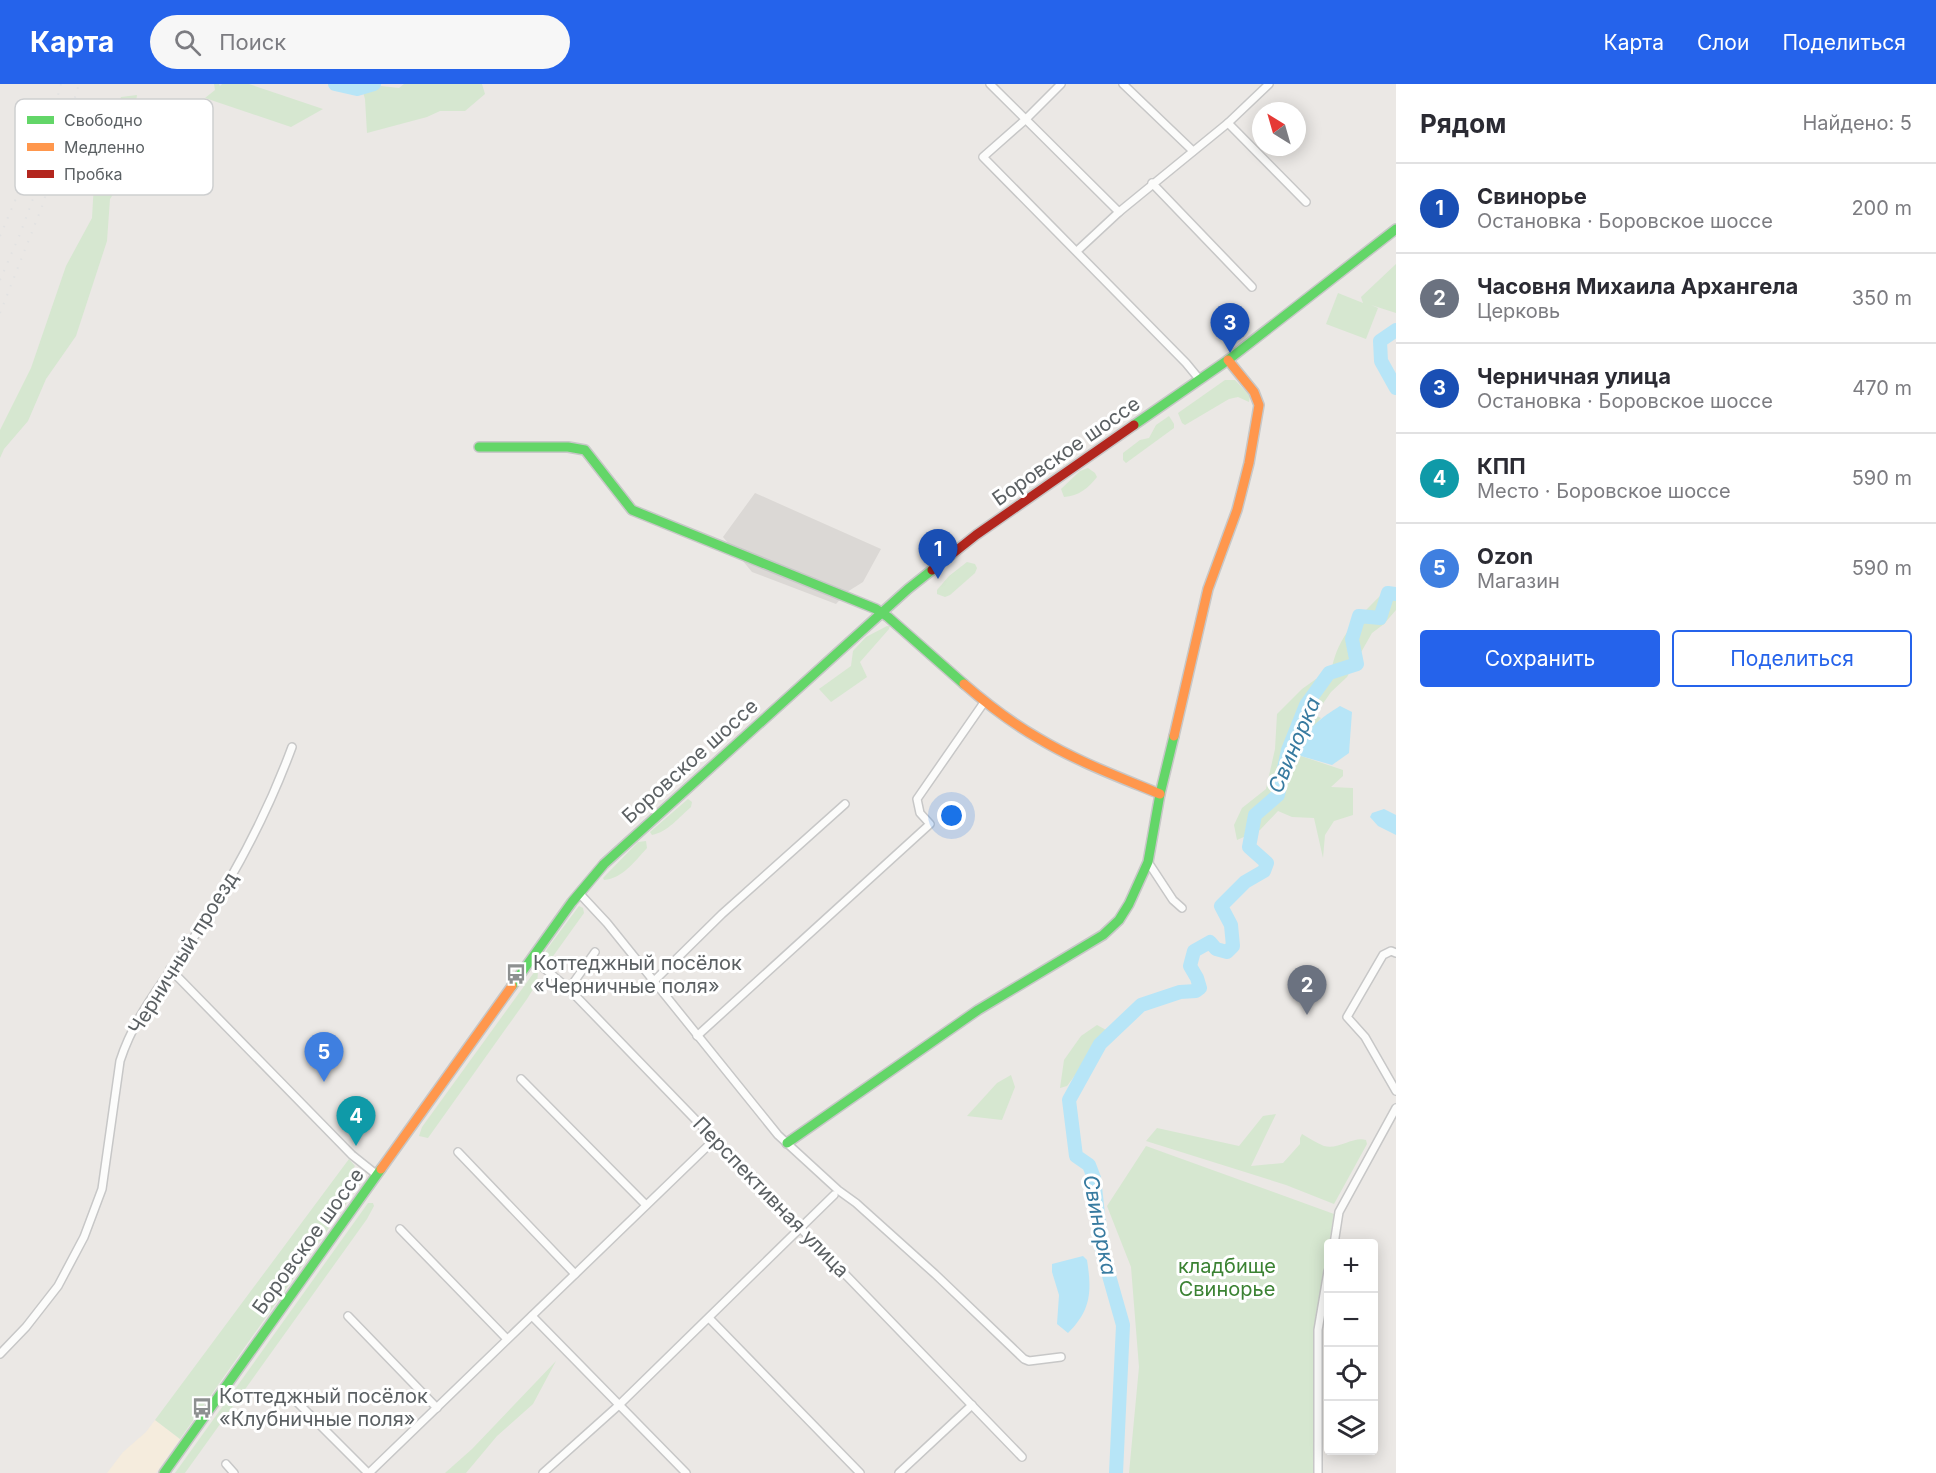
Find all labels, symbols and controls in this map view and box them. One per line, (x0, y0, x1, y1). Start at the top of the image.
search box (150, 15, 570, 69)
text: Карта (30, 25, 114, 59)
icon: search (171, 26, 204, 59)
text: Поиск (219, 29, 286, 55)
text: Карта (1604, 30, 1664, 55)
text: Слои (1697, 30, 1749, 55)
text: Поделиться (1782, 30, 1906, 55)
legend (15, 99, 213, 195)
north arrow (1252, 102, 1306, 156)
text: Рядом (1420, 108, 1506, 139)
text: Свободно (64, 110, 143, 130)
text: Найдено: 5 (1802, 111, 1912, 135)
text: Медленно (64, 137, 145, 157)
text: Пробка (64, 164, 122, 184)
text: Свинорье (1477, 183, 1587, 209)
text: 1 (1435, 196, 1444, 220)
text: 200 m (1851, 196, 1912, 220)
text: Остановка · Боровское шоссе (1477, 209, 1773, 233)
text: Часовня Михаила Архангела (1477, 273, 1798, 299)
text: 2 (1433, 286, 1446, 310)
text: 350 m (1852, 286, 1912, 310)
text: Церковь (1477, 299, 1560, 323)
pin: 3 (1210, 304, 1250, 353)
text: Черничная улица (1477, 363, 1671, 389)
text: 3 (1433, 376, 1446, 400)
text: 470 m (1852, 376, 1912, 400)
text: Остановка · Боровское шоссе (1477, 389, 1773, 413)
street label: Боровское шоссе (988, 391, 1144, 511)
text: КПП (1477, 453, 1526, 479)
text: 4 (1433, 466, 1446, 490)
text: 590 m (1852, 466, 1912, 490)
text: Место · Боровское шоссе (1477, 479, 1731, 503)
pin: 1 (918, 530, 958, 579)
text: Ozon (1477, 543, 1533, 569)
text: 5 (1433, 556, 1446, 580)
text: 590 m (1852, 556, 1912, 580)
text: Магазин (1477, 569, 1560, 593)
button: Сохранить (1420, 630, 1660, 687)
button: Поделиться (1672, 630, 1912, 687)
water label: Свинорка (1263, 693, 1325, 797)
street label: Боровское шоссе (617, 694, 763, 828)
your location (937, 801, 966, 830)
street label: Черничный проезд (123, 867, 243, 1039)
place label: Коттеджный посёлок «Черничные поля» (533, 951, 742, 998)
bus stop icon: Коттеджный посёлок «Черничные поля» (504, 962, 528, 986)
pin: 2 (1288, 966, 1326, 1015)
pin: 5 (304, 1032, 344, 1082)
pin: 4 (336, 1096, 376, 1146)
street label: Перспективная улица (688, 1112, 854, 1282)
street label: Боровское шоссе (247, 1163, 369, 1319)
water label: Свинорка (1078, 1173, 1122, 1277)
map controls (1324, 1239, 1378, 1455)
button: + (1324, 1239, 1378, 1293)
park label: кладбище Свинорье (1178, 1254, 1276, 1301)
button: − (1324, 1293, 1378, 1347)
button: locate (1324, 1347, 1378, 1401)
place label: Коттеджный посёлок «Клубничные поля» (219, 1384, 428, 1431)
bus stop icon: Коттеджный посёлок «Клубничные поля» (190, 1396, 214, 1420)
button: layers (1324, 1401, 1378, 1455)

